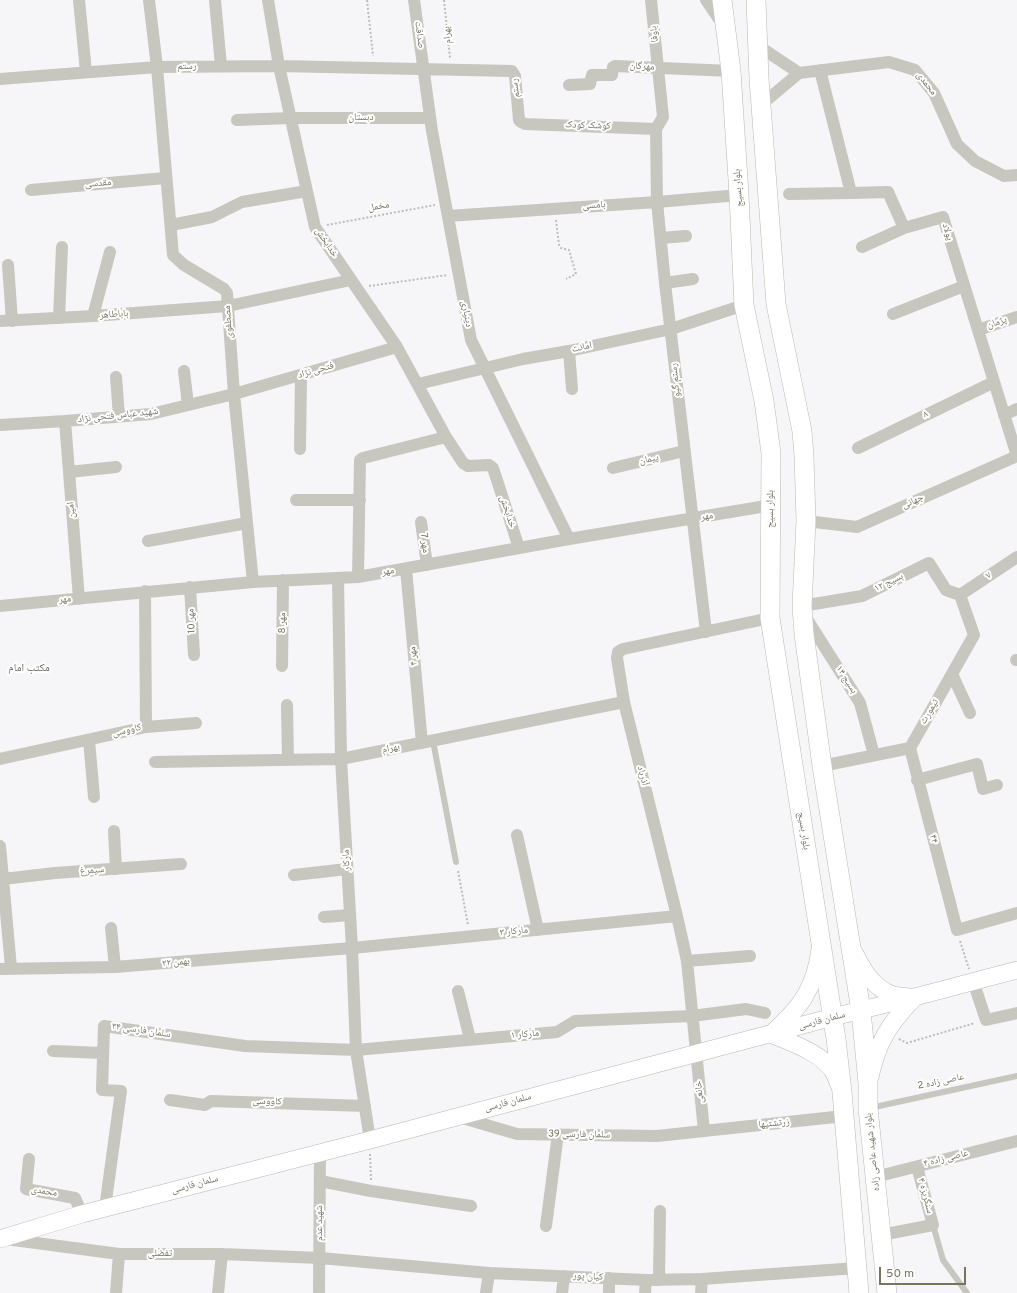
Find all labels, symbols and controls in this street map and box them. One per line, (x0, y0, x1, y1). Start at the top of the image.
street label: صداقت (411, 21, 427, 49)
street label: باوفا (648, 25, 662, 43)
street label: بهرام (441, 26, 455, 44)
street label: مهرگان (629, 60, 655, 74)
street label: رستم (177, 61, 197, 73)
street label: محمدی (913, 70, 939, 98)
street label: رستم (509, 78, 523, 98)
street label: دبستان (348, 112, 374, 124)
street label: کوشک کودک (565, 119, 611, 133)
street label: بلوار بسیج (732, 169, 746, 207)
street label: مقدسی (84, 177, 112, 191)
street label: مخمل (367, 199, 391, 215)
street label: بامسی (582, 199, 606, 213)
street label: پولاد (939, 222, 955, 242)
street label: خدابخش (312, 226, 340, 260)
street label: دینیاری (458, 300, 474, 328)
street label: مصطفوی (222, 305, 236, 339)
street label: باباطاهر (99, 308, 129, 322)
street label: پژمان (985, 314, 1009, 332)
street label: امانت (571, 340, 593, 356)
street label: فتحی نژاد (297, 360, 335, 382)
street label: رستم گیو (668, 362, 684, 398)
street label: شهید عباس فتحی نژاد (77, 406, 159, 426)
street label: ۸ (921, 409, 931, 421)
street label: پیمان (638, 452, 660, 468)
street label: بلوار بسیج (765, 490, 777, 528)
street label: جهانی (900, 492, 926, 512)
street label: خدابخش (496, 494, 518, 530)
street label: امین (65, 501, 79, 519)
street label: مهر (700, 510, 714, 524)
street label: مهر 7 (417, 532, 431, 554)
street label: مهر (381, 565, 395, 579)
street label: ۷ (984, 570, 994, 582)
street label: بسیج ۱۲ (872, 571, 906, 595)
street label: مهر (58, 593, 72, 607)
street label: مهر 10 (185, 608, 199, 634)
street label: مهر 8 (277, 613, 289, 633)
street label: مهر ۴ (407, 646, 421, 666)
district label: مکتب امام (8, 662, 50, 676)
street label: بسیج ۱۴ (833, 664, 859, 696)
street label: تیمورث (918, 697, 942, 727)
street label: کاووسی (111, 722, 143, 740)
street label: بهرام (381, 741, 401, 757)
street label: آذرباد (634, 765, 650, 787)
street label: بلوار بسیج (794, 811, 812, 851)
street label: ۴۴ (926, 833, 940, 845)
street label: مارکار (340, 849, 354, 871)
street label: سیمرغ (79, 864, 105, 878)
street label: مارکار ۳ (499, 925, 529, 939)
street label: ۲۲ بهمن (162, 956, 190, 970)
street label: سلمان فارسی (797, 1009, 847, 1033)
street label: سلمان فارسی ۳۴ (111, 1021, 171, 1041)
street label: مارکار ۱ (510, 1028, 540, 1042)
street label: عاصی زاده 2 (916, 1071, 966, 1093)
street label: خانعی (693, 1080, 707, 1104)
street label: سلمان فارسی (483, 1091, 533, 1115)
street label: کاووسی (252, 1095, 282, 1109)
street label: بلوار شهید عاصی زاده (863, 1112, 883, 1192)
street label: زرتشتیها (758, 1116, 790, 1132)
street label: سلمان فارسی 39 (548, 1128, 610, 1142)
street label: عاصی زاده ۴ (922, 1148, 970, 1170)
street label: سلمان فارسی (170, 1173, 220, 1197)
street label: سنگریزه ۴ (914, 1177, 936, 1215)
street label: محمدی (30, 1184, 58, 1200)
street label: شهید عدم (314, 1205, 326, 1241)
street label: تفضلی (148, 1248, 172, 1260)
scale bar (881, 1259, 968, 1285)
text: 50 m (886, 1266, 914, 1282)
street label: کیان پور (572, 1270, 604, 1284)

